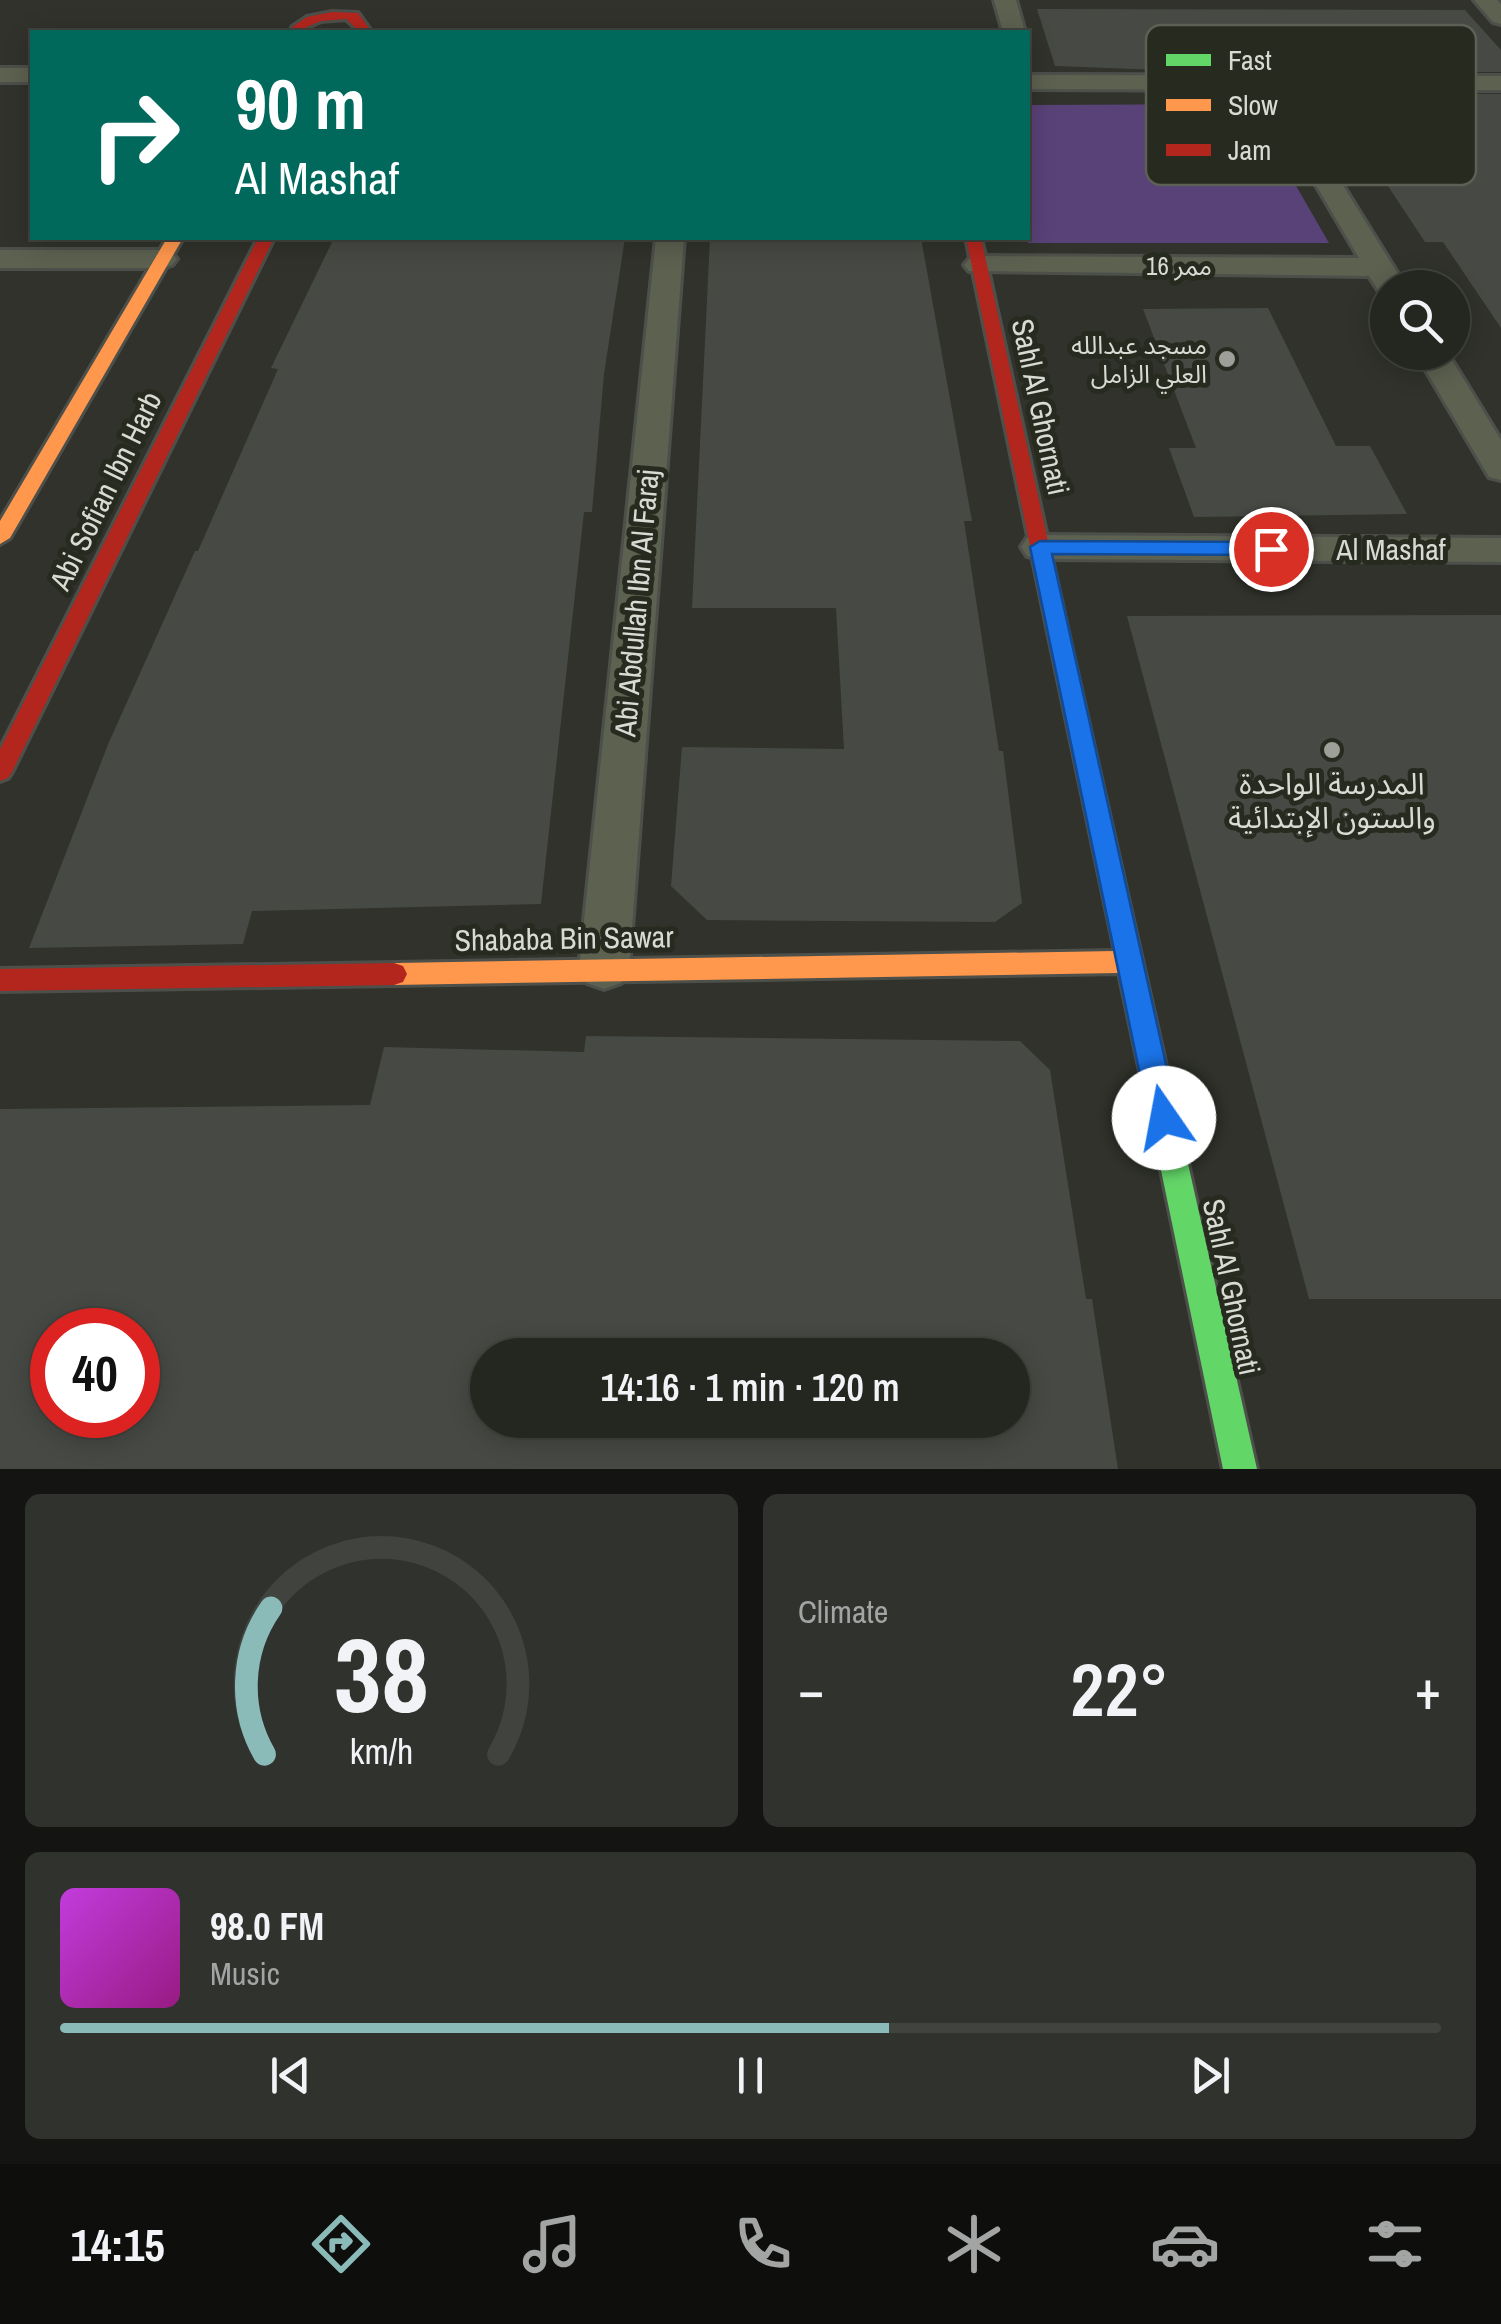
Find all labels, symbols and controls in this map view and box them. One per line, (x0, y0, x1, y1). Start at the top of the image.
legend (1146, 25, 1476, 185)
text: Fast (1228, 41, 1272, 79)
text: 90 m (235, 57, 366, 151)
icon: right (70, 70, 200, 200)
text: Slow (1228, 86, 1278, 124)
text: Jam (1228, 131, 1271, 169)
text: Al Mashaf (235, 147, 399, 208)
street label: ممر 16 (1146, 249, 1212, 283)
map controls (1370, 270, 1470, 370)
button: search (1370, 270, 1470, 370)
street label: Sahl Al Ghornati (1003, 315, 1079, 499)
place label: مسجد عبدالله العلي الزامل (1071, 328, 1207, 394)
marker: مسجد عبدالله العلي الزامل (1216, 348, 1238, 370)
street label: Abi Sofian Ibn Harb (39, 385, 170, 597)
street label: Abi Abdullah Ibn Al Faraj (604, 468, 668, 739)
pin (1229, 507, 1314, 592)
icon: arrive (1244, 522, 1299, 577)
street label: Al Mashaf (1335, 529, 1446, 569)
marker: المدرسة الواحدة والستون الإبتدائية (1321, 739, 1343, 761)
place label: المدرسة الواحدة والستون الإبتدائية (1228, 763, 1436, 838)
street label: Shababa Bin Sawar (454, 916, 675, 960)
position arrow (1112, 1066, 1216, 1170)
street label: Sahl Al Ghornati (1194, 1195, 1270, 1379)
speed limit sign: 40 (30, 1308, 160, 1438)
text: 14:16 · 1 min · 120 m (600, 1362, 900, 1413)
text: Climate (798, 1590, 888, 1633)
text: 38 (334, 1604, 429, 1744)
text: 22° (1070, 1638, 1169, 1739)
text: − (798, 1652, 824, 1726)
text: + (1415, 1652, 1441, 1726)
text: km/h (350, 1727, 413, 1775)
text: 98.0 FM (210, 1901, 324, 1952)
text: Music (210, 1952, 280, 1995)
icon: previous (263, 2048, 318, 2103)
icon: pause (723, 2048, 778, 2103)
icon: next (1183, 2048, 1238, 2103)
icon: directions (306, 2209, 376, 2279)
icon: music (517, 2209, 587, 2279)
icon: phone (728, 2209, 798, 2279)
icon: climate (939, 2209, 1009, 2279)
icon: car (1150, 2209, 1220, 2279)
icon: filters (1360, 2209, 1430, 2279)
text: 14:15 (70, 2214, 165, 2275)

